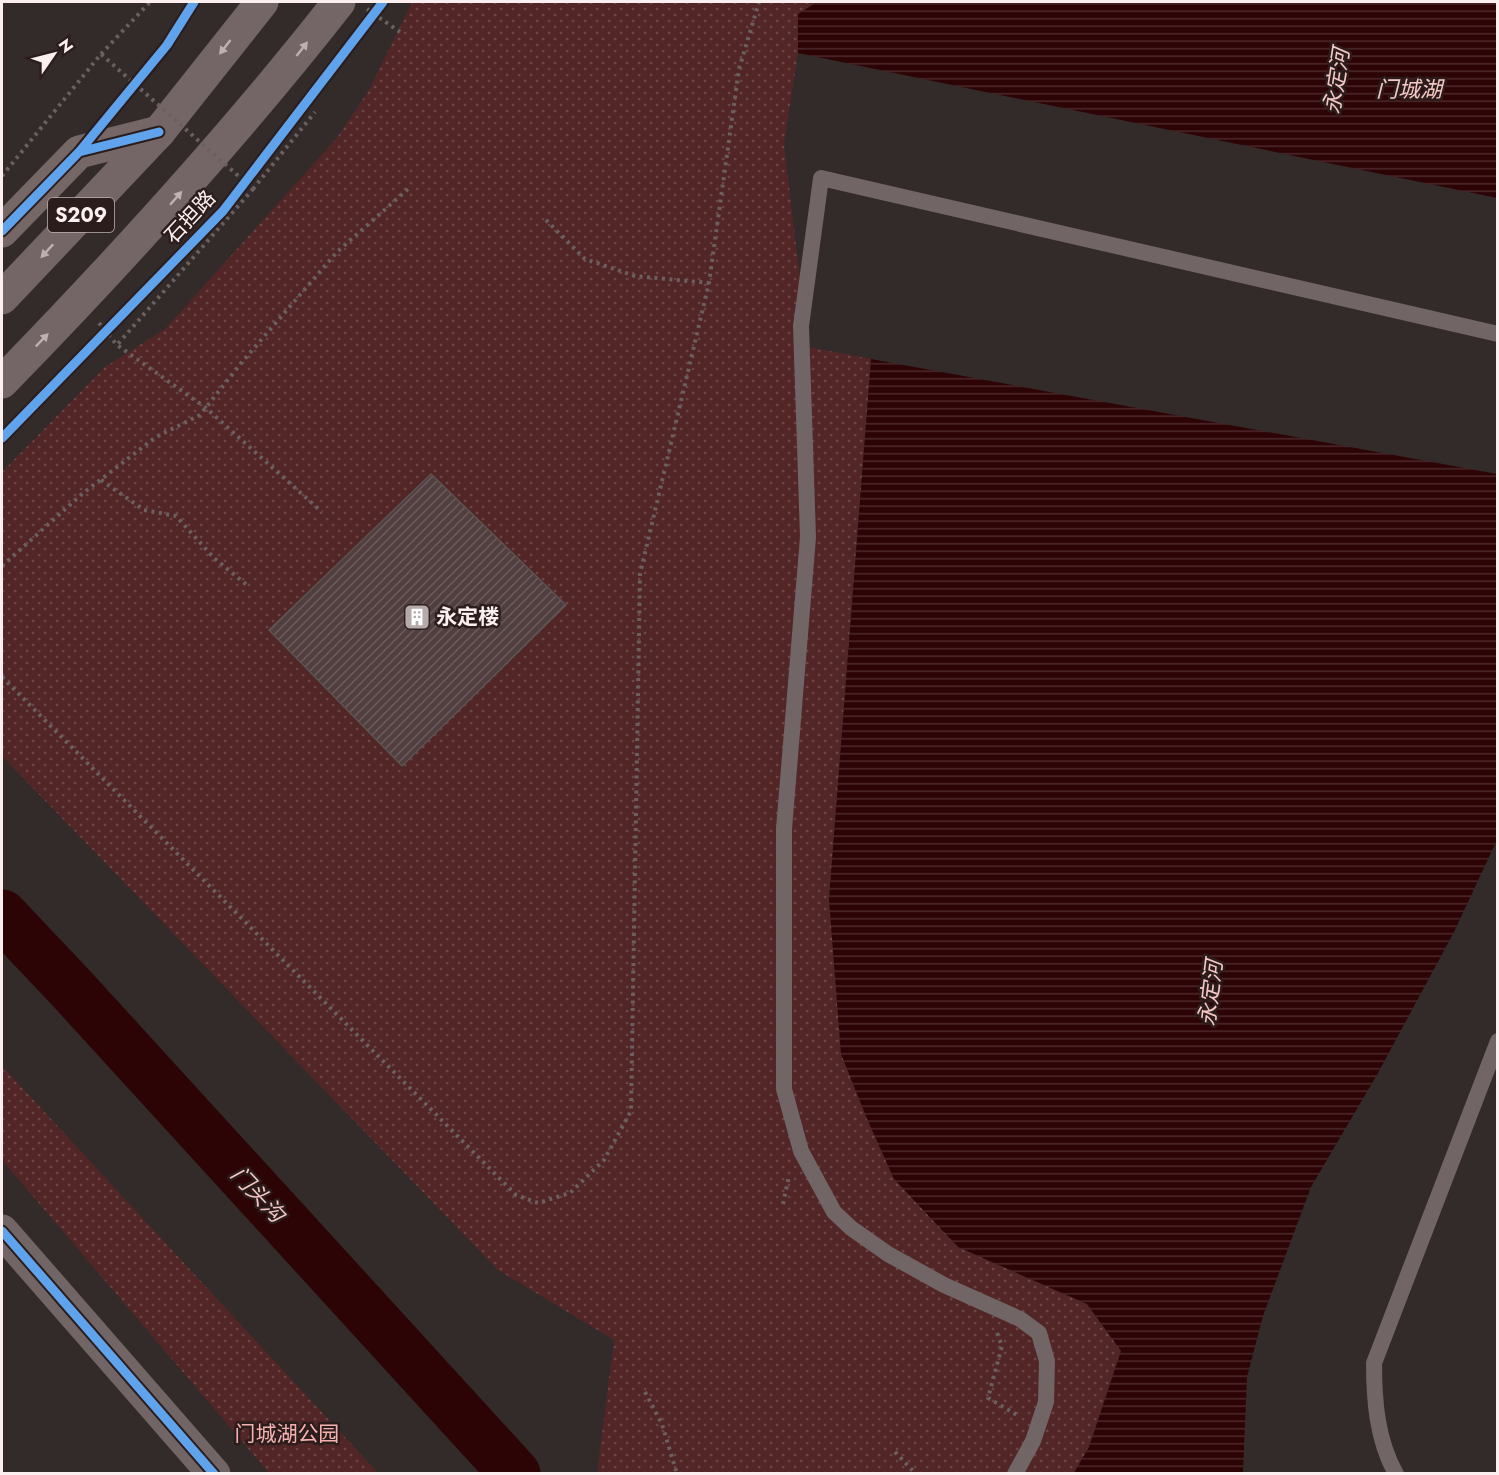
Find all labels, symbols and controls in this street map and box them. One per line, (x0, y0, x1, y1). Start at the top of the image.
north arrow (24, 24, 84, 84)
text: N (53, 34, 79, 57)
one-way arrow (220, 40, 232, 55)
one-way arrow (295, 42, 307, 57)
water label: 永定河 (1315, 42, 1358, 116)
water label: 门城湖 (1376, 73, 1445, 105)
street label: 石担路 (158, 184, 222, 250)
one-way arrow (169, 191, 182, 206)
road number: S209 (48, 198, 114, 232)
one-way arrow (40, 244, 54, 259)
one-way arrow (35, 334, 49, 348)
building icon: 永定楼 (402, 602, 432, 632)
place label: 永定楼 (436, 602, 499, 632)
water label: 永定河 (1190, 954, 1230, 1028)
water label: 门头沟 (224, 1159, 294, 1231)
park label: 门城湖公园 (235, 1419, 340, 1449)

